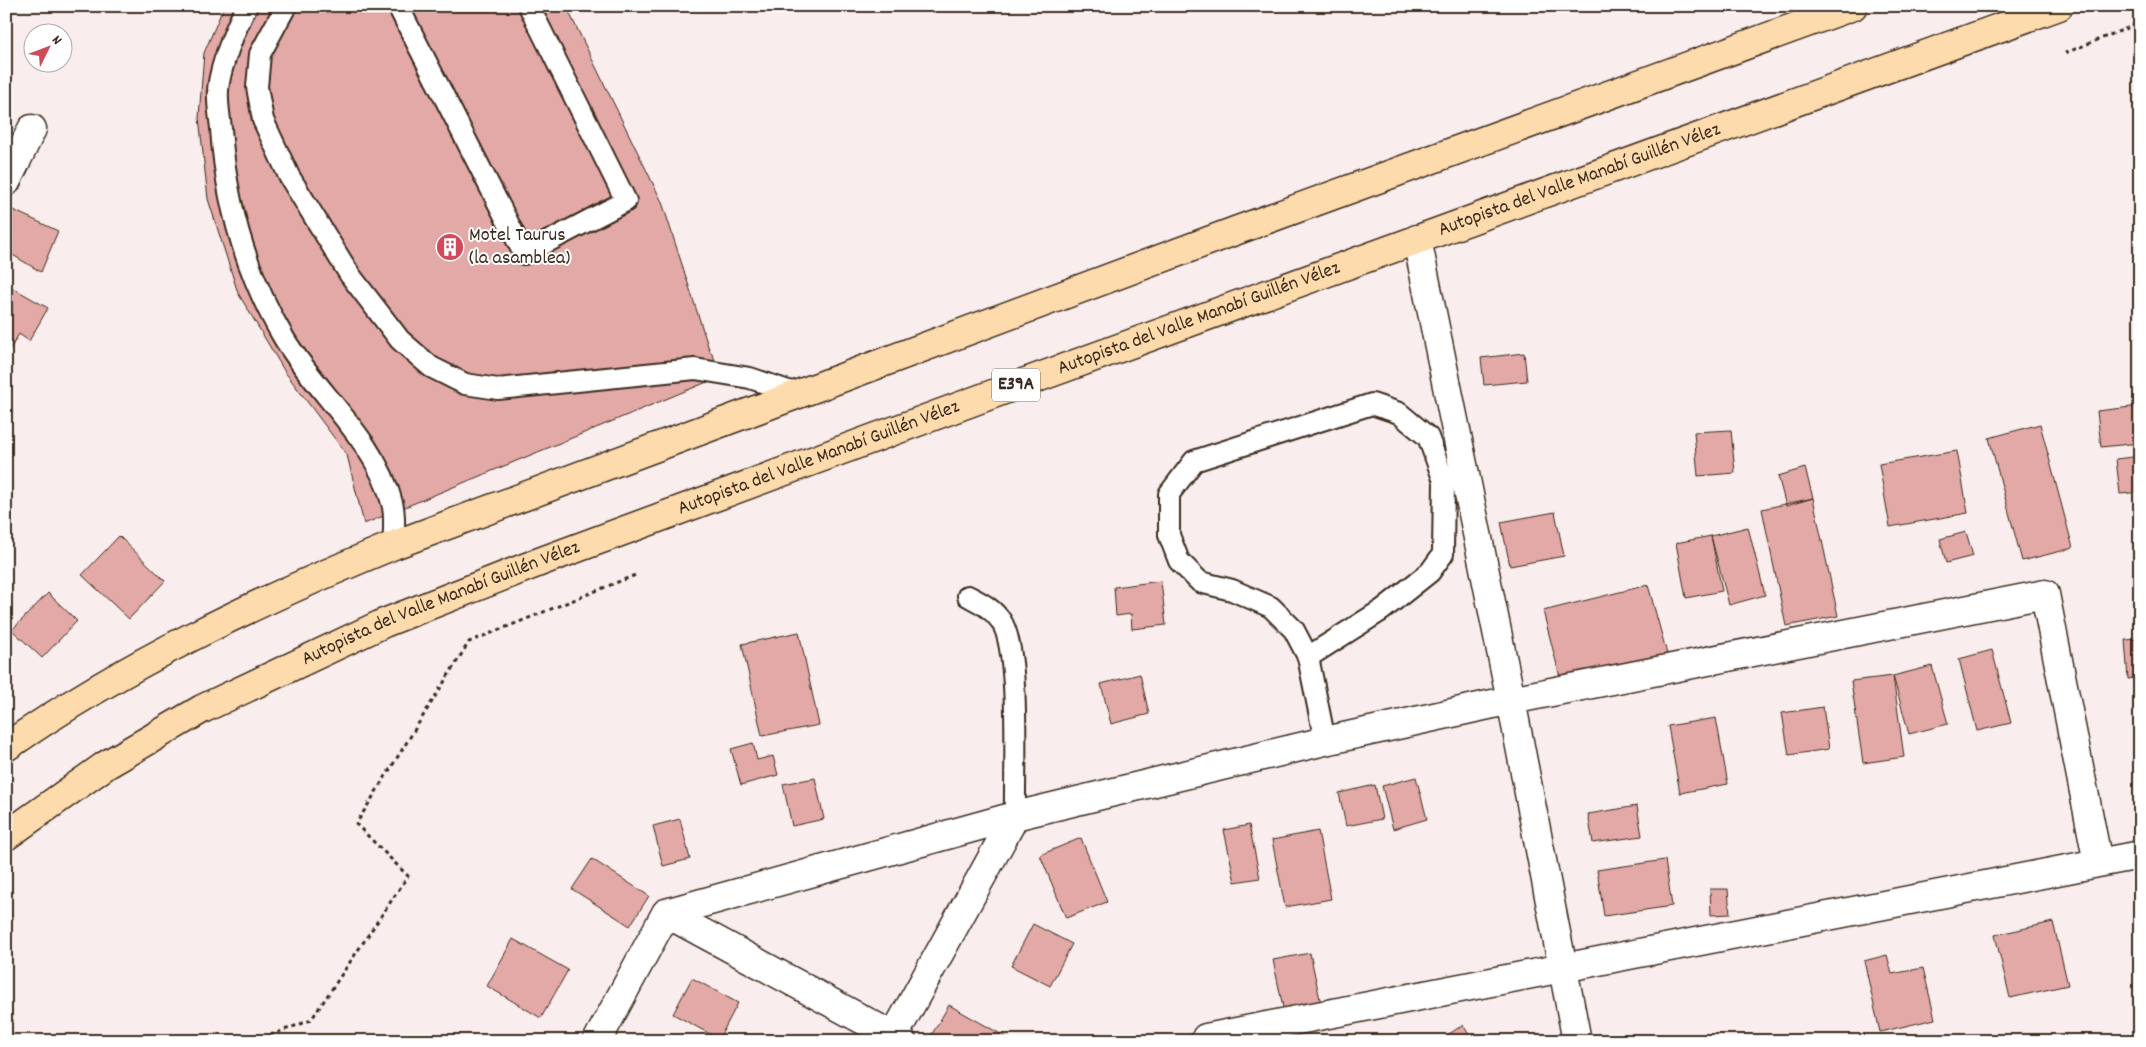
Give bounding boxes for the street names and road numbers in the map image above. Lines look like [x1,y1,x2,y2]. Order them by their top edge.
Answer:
street label: Autopista del Valle Manabí Guillén Vélez [1435,116,1725,245]
street label: Autopista del Valle Manabí Guillén Vélez [1054,255,1344,383]
road number: E39A [992,368,1040,402]
street label: Autopista del Valle Manabí Guillén Vélez [674,393,964,523]
street label: Autopista del Valle Manabí Guillén Vélez [297,534,584,674]

